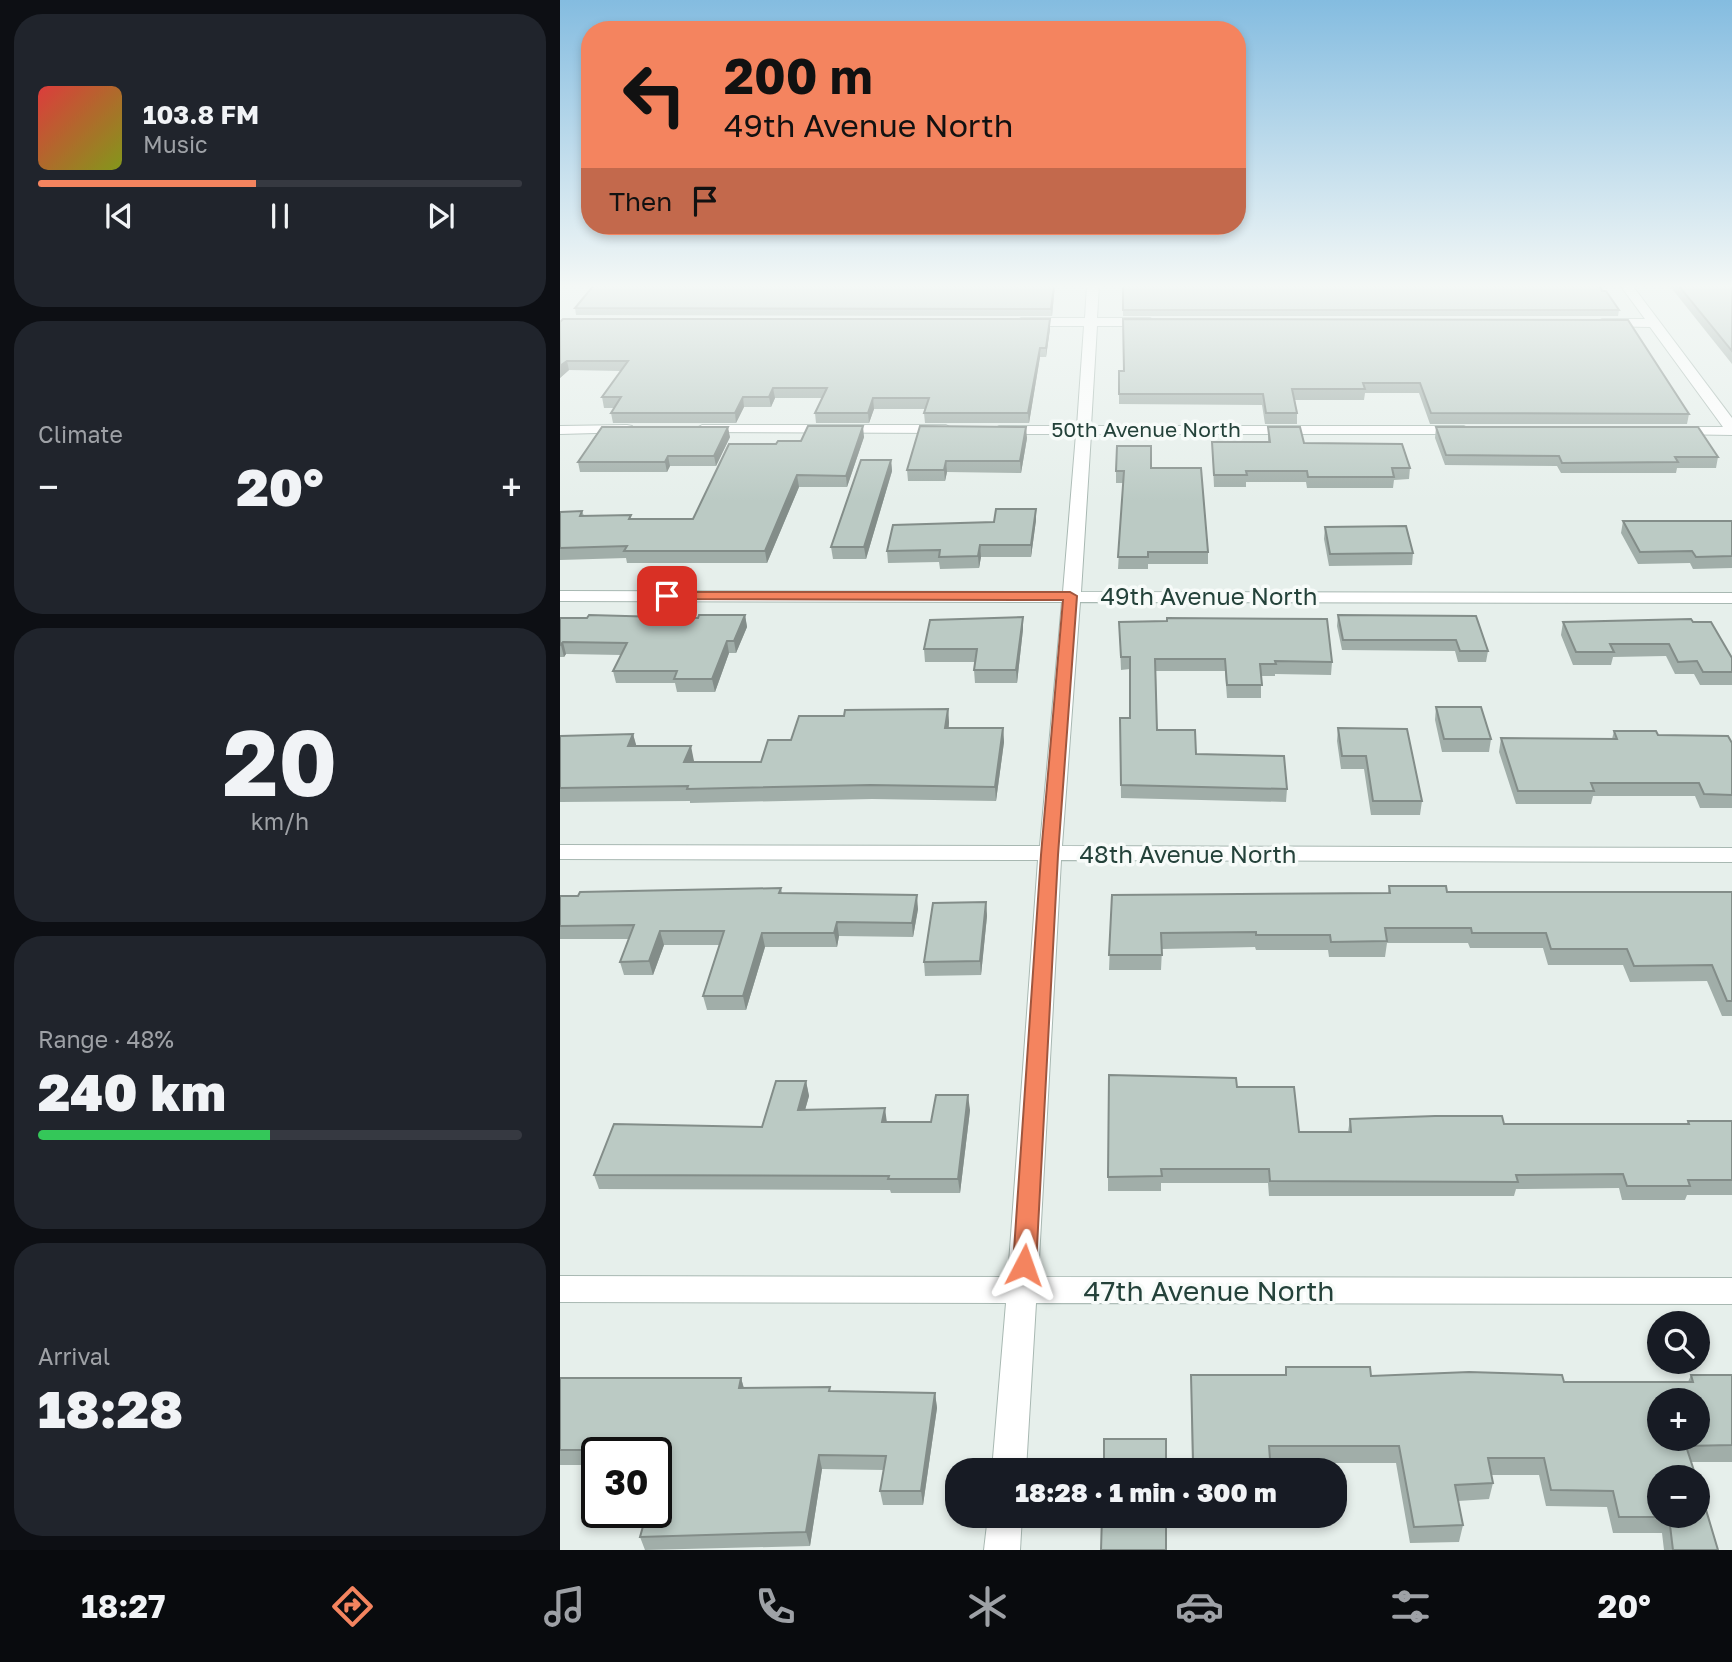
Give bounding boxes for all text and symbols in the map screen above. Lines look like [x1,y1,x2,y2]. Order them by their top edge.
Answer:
text: 200 m [724,46,873,105]
icon: left [609,49,700,140]
text: 103.8 FM [143,99,259,130]
text: 49th Avenue North [724,106,1013,144]
text: Music [143,130,208,158]
icon: arrive [686,182,724,220]
text: Then [609,186,672,217]
icon: previous [100,197,138,235]
icon: pause [261,197,299,235]
icon: next [422,197,460,235]
street label: 50th Avenue North [1051,416,1241,442]
text: Climate [38,420,123,448]
text: 20° [237,455,323,517]
text: − [38,464,59,509]
text: + [501,464,522,509]
pin [637,566,697,626]
icon: arrive [648,577,686,615]
street label: 49th Avenue North [1100,581,1318,610]
text: 20 [223,707,337,816]
text: km/h [251,807,309,835]
street label: 48th Avenue North [1079,839,1297,868]
text: Range · 48% [38,1025,174,1053]
text: 240 km [38,1060,226,1122]
position arrow [987,1228,1061,1302]
street label: 47th Avenue North [1083,1274,1335,1307]
map controls [1647,1311,1710,1528]
button: search [1647,1311,1710,1374]
text: Arrival [38,1342,110,1370]
text: 18:28 [38,1377,183,1439]
button: + [1647,1388,1710,1451]
speed limit sign: 30 [581,1437,672,1528]
button: − [1647,1465,1710,1528]
text: 18:28 · 1 min · 300 m [1015,1477,1277,1508]
icon: directions [328,1582,377,1631]
icon: music [540,1582,589,1631]
icon: phone [751,1582,800,1631]
icon: climate [963,1582,1012,1631]
icon: car [1175,1582,1224,1631]
icon: filters [1386,1582,1435,1631]
text: 18:27 [81,1587,165,1625]
text: 20° [1598,1587,1651,1625]

